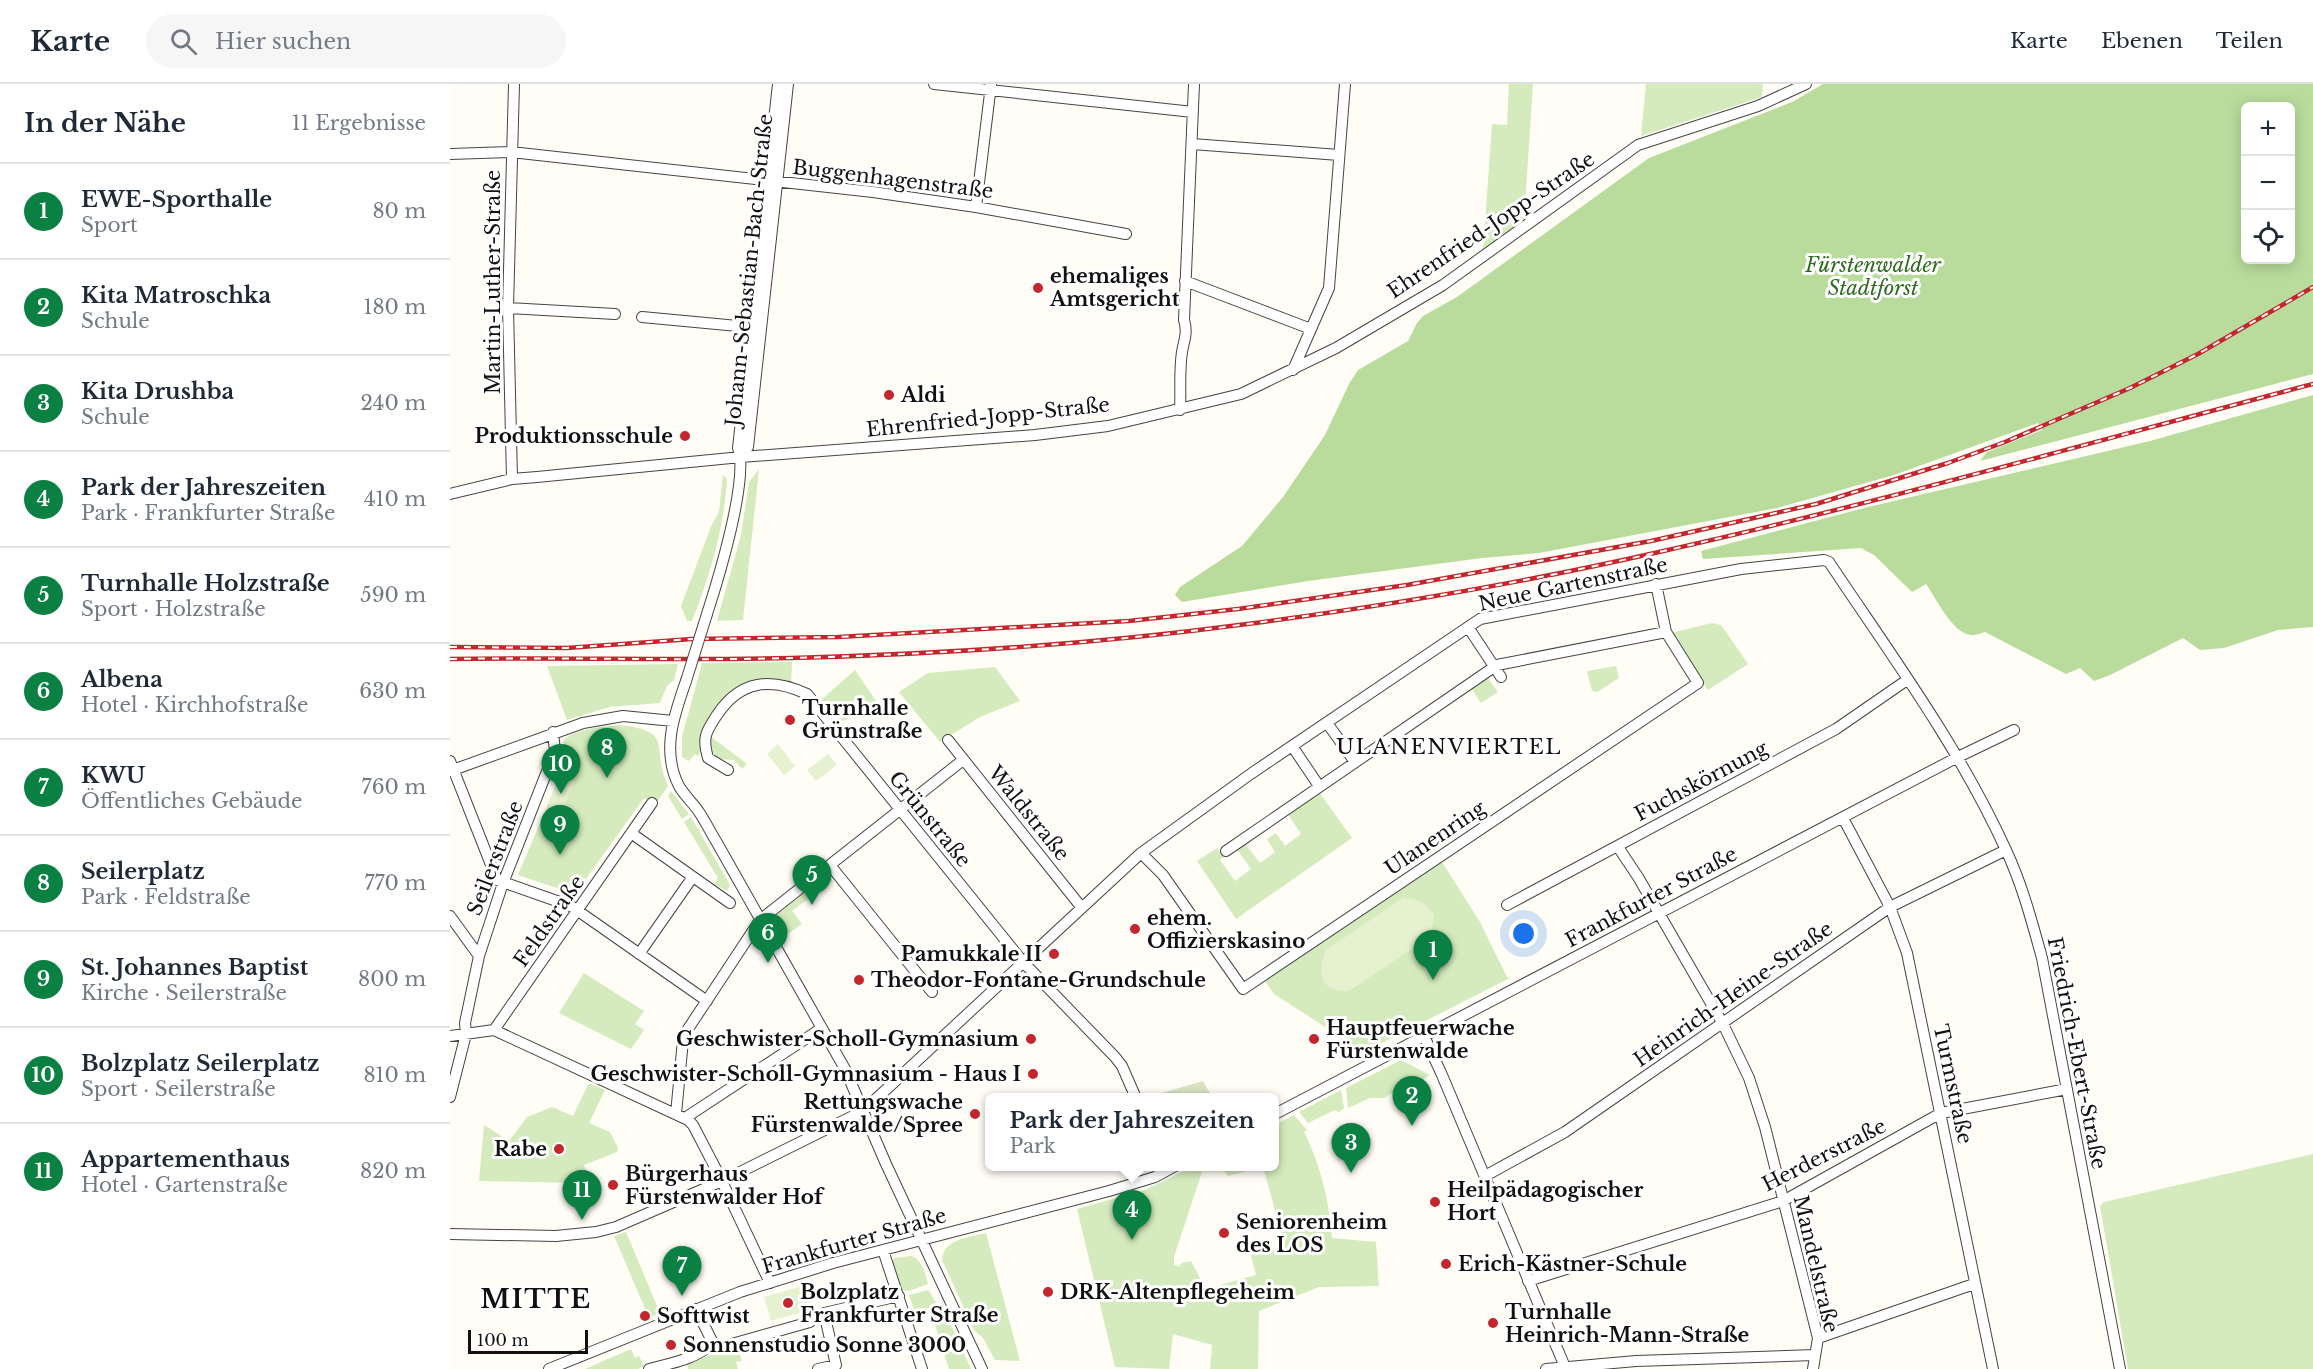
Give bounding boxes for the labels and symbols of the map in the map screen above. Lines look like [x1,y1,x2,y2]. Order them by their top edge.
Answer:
street label: Johann-Sebastian-Bach-Straße [720,112,777,430]
street label: Ehrenfried-Jopp-Straße [1383,147,1599,303]
street label: Buggenhagenstraße [791,155,995,203]
street label: Martin-Luther-Straße [481,170,505,394]
park label: Fürstenwalder Stadtforst [1804,253,1942,300]
place label: ehemaliges Amtsgericht [1049,264,1180,311]
marker: ehemaliges Amtsgericht [1031,281,1045,295]
place label: Aldi [900,383,945,407]
marker: Aldi [882,388,896,402]
street label: Ehrenfried-Jopp-Straße [865,392,1111,442]
place label: Produktionsschule [474,424,673,448]
marker: Produktionsschule [678,429,692,443]
street label: Neue Gartenstraße [1476,552,1670,616]
place label: Turnhalle Grünstraße [802,696,923,743]
marker: Turnhalle Grünstraße [783,713,797,727]
pin: 8 [588,728,626,778]
district label: ULANENVIERTEL [1336,734,1562,760]
street label: Fuchskörnung [1630,735,1773,826]
pin: 10 [542,744,580,794]
street label: Waldstraße [983,760,1075,865]
street label: Grünstraße [884,766,976,872]
street label: Ulanenring [1380,795,1491,880]
street label: Seilerstraße [462,797,528,919]
pin: 9 [540,806,580,855]
street label: Frankfurter Straße [1561,842,1741,952]
pin: 5 [792,856,832,905]
street label: Feldstraße [509,871,589,971]
place label: ehem. Offizierskasino [1147,906,1305,953]
pin: 6 [748,914,788,963]
street label: Heinrich-Heine-Straße [1629,916,1837,1072]
your location [1509,919,1538,948]
marker: ehem. Offizierskasino [1128,922,1142,936]
pin: 1 [1414,930,1452,980]
street label: Friedrich-Ebert-Straße [2043,935,2111,1171]
place label: Pamukkale II [901,942,1042,966]
marker: Pamukkale II [1047,947,1061,961]
place label: Theodor-Fontane-Grundschule [871,968,1206,992]
marker: Theodor-Fontane-Grundschule [852,973,866,987]
place label: Hauptfeuerwache Fürstenwalde [1326,1016,1515,1063]
street label: Turmstraße [1929,1022,1977,1146]
place label: Geschwister-Scholl-Gymnasium [676,1027,1019,1051]
marker: Geschwister-Scholl-Gymnasium [1024,1032,1038,1046]
marker: Hauptfeuerwache Fürstenwalde [1307,1032,1321,1046]
place label: Geschwister-Scholl-Gymnasium - Haus I [590,1062,1021,1086]
marker: Geschwister-Scholl-Gymnasium - Haus I [1026,1067,1040,1081]
pin: 2 [1392,1076,1432,1126]
place label: Rettungswache Fürstenwalde/Spree [751,1090,963,1137]
marker: Rettungswache Fürstenwalde/Spree [968,1107,982,1121]
street label: Herderstraße [1758,1114,1890,1196]
pin: 3 [1332,1124,1370,1173]
place label: Rabe [494,1137,547,1161]
marker: Rabe [552,1142,566,1156]
place label: Bürgerhaus Fürstenwalder Hof [625,1162,825,1209]
pin: 11 [562,1170,602,1220]
marker: Bürgerhaus Fürstenwalder Hof [606,1178,620,1192]
place label: Heilpädagogischer Hort [1447,1178,1644,1225]
pin: 4 [1112,1190,1152,1240]
street label: Mandelstraße [1789,1193,1843,1335]
marker: Heilpädagogischer Hort [1428,1195,1442,1209]
street label: Frankfurter Straße [759,1203,949,1279]
place label: Seniorenheim des LOS [1236,1210,1387,1257]
marker: Seniorenheim des LOS [1217,1226,1231,1240]
pin: 7 [662,1246,702,1296]
place label: Erich-Kästner-Schule [1458,1252,1687,1276]
marker: Erich-Kästner-Schule [1439,1257,1453,1271]
place label: Bolzplatz Frankfurter Straße [800,1280,998,1327]
place label: DRK-Altenpflegeheim [1060,1280,1295,1304]
district label: MITTE [480,1283,592,1315]
marker: DRK-Altenpflegeheim [1041,1285,1055,1299]
marker: Bolzplatz Frankfurter Straße [781,1296,795,1310]
place label: Turnhalle Heinrich-Mann-Straße [1505,1300,1749,1347]
place label: Softtwist [657,1304,750,1328]
marker: Softtwist [638,1309,652,1323]
marker: Turnhalle Heinrich-Mann-Straße [1486,1316,1500,1330]
scale bar [468,1327,588,1354]
place label: Sonnenstudio Sonne 3000 [683,1333,966,1357]
marker: Sonnenstudio Sonne 3000 [664,1338,678,1352]

